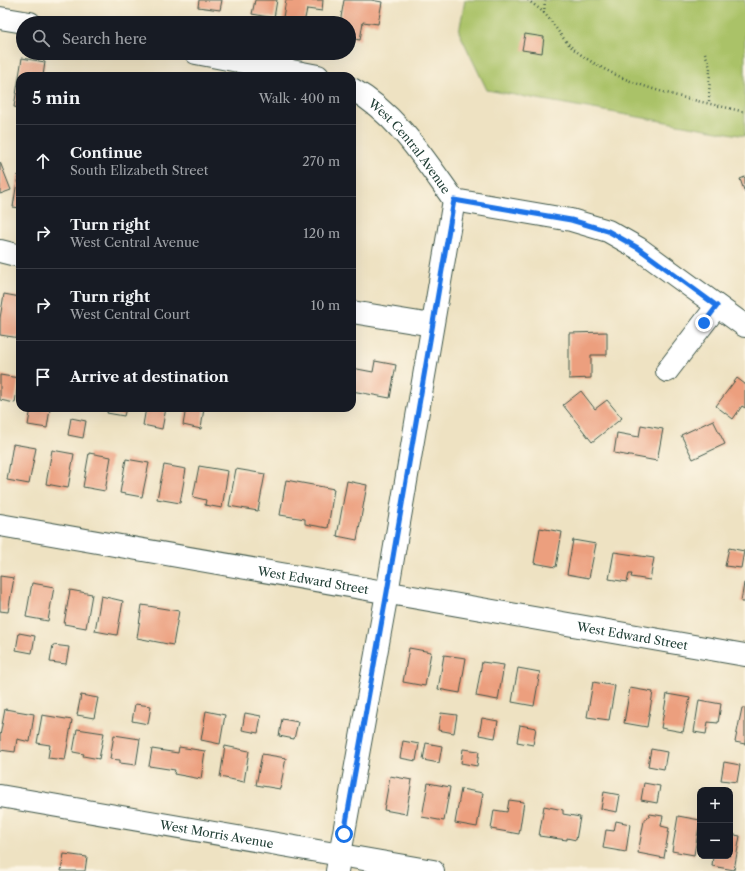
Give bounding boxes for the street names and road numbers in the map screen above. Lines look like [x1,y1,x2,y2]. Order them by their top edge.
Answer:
street label: West Central Avenue [365,95,454,196]
street label: West Edward Street [256,562,371,597]
street label: West Edward Street [575,618,690,653]
street label: West Morris Avenue [158,816,275,851]

